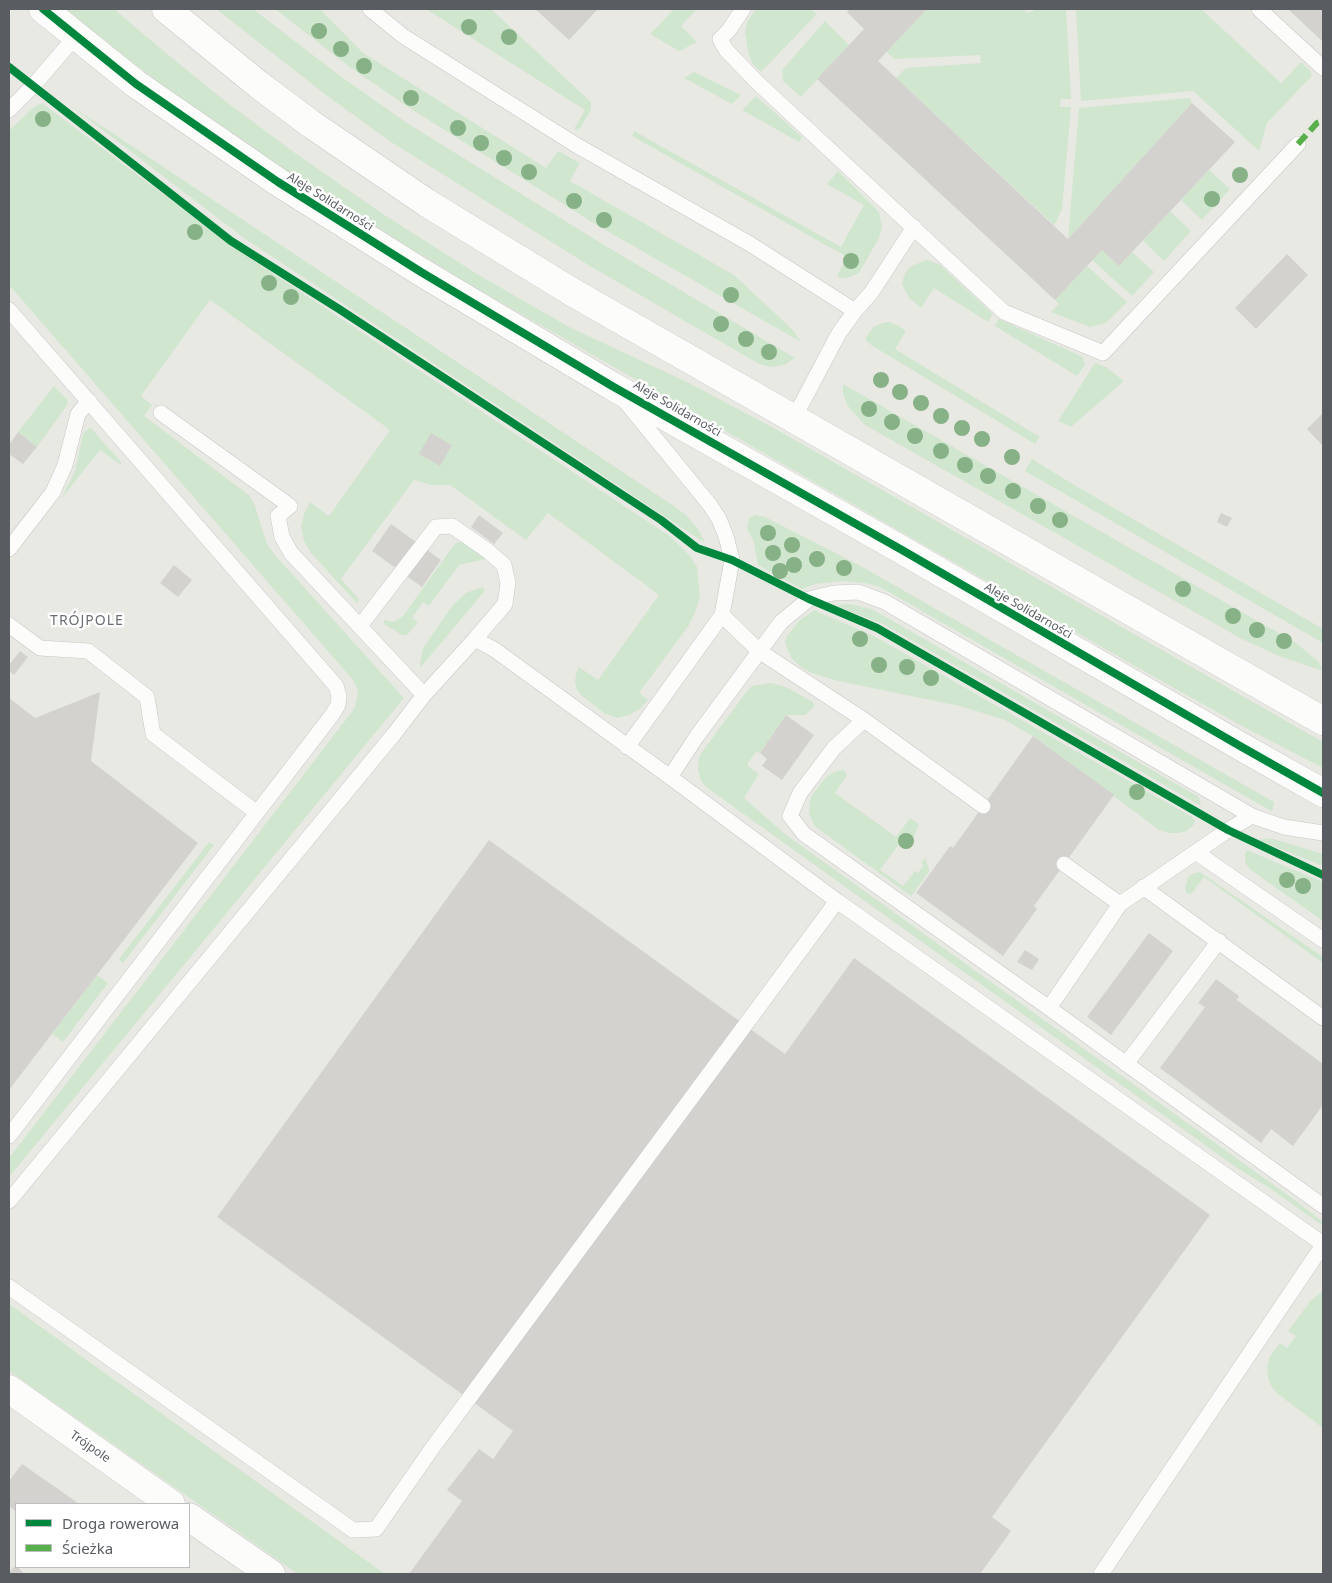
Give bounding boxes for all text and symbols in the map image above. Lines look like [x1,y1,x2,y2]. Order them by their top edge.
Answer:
street label: Aleje Solidarności [284,170,376,234]
street label: Aleje Solidarności [631,378,723,440]
street label: Aleje Solidarności [982,580,1074,642]
district label: TRÓJPOLE [49,613,125,629]
street label: Trójpole [67,1428,113,1466]
legend [15,1503,190,1568]
text: Droga rowerowa [62,1513,179,1533]
text: Ścieżka [62,1538,113,1558]

